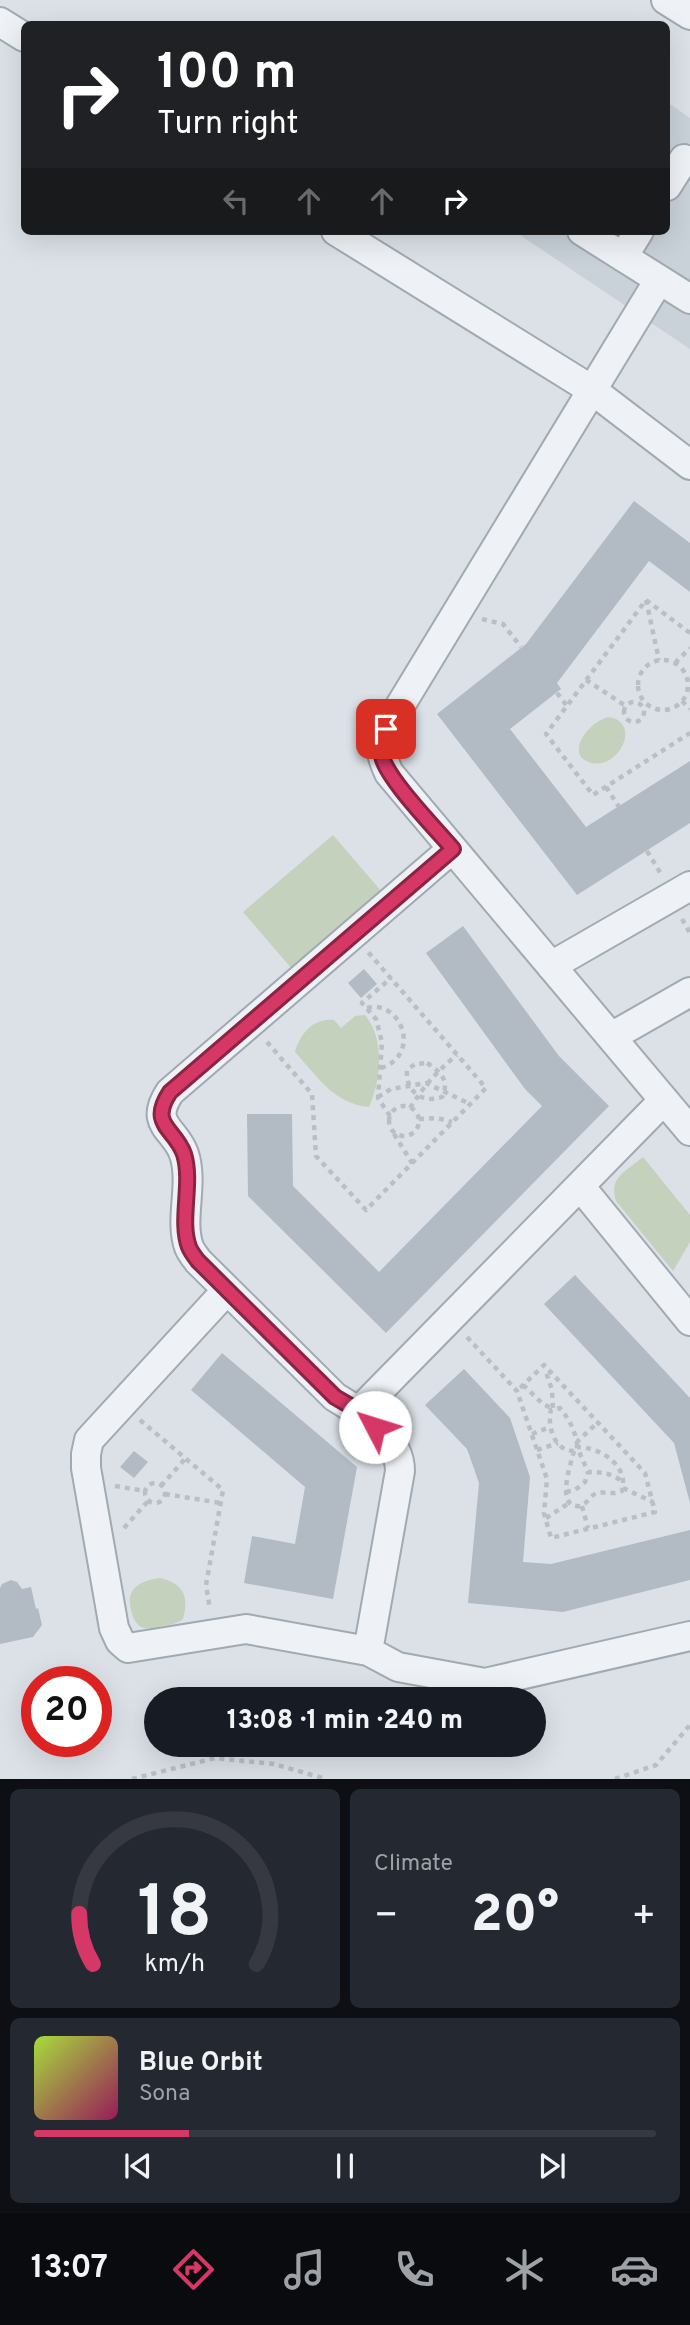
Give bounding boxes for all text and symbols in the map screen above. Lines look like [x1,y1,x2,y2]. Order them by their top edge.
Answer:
text: 100 m [157,44,296,106]
icon: right [42,49,133,140]
text: Turn right [157,105,299,145]
icon: left [217,182,255,220]
icon: ahead [290,182,328,220]
icon: ahead [363,182,401,220]
icon: right [436,182,474,220]
pin [356,699,416,759]
icon: arrive [367,710,405,748]
position arrow [338,1390,412,1464]
speed limit sign: 20 [21,1666,112,1757]
text: 13:08 · 1 min · 240 m [227,1705,463,1738]
text: Climate [374,1850,453,1879]
text: 18 [138,1871,212,1963]
text: 20° [471,1884,559,1950]
text: − [374,1893,399,1942]
text: + [631,1893,656,1942]
text: km/h [145,1949,205,1981]
text: Blue Orbit [139,2047,263,2080]
text: Sona [139,2080,190,2109]
icon: previous [119,2147,157,2185]
icon: pause [326,2147,364,2185]
icon: next [533,2147,571,2185]
icon: directions [169,2245,218,2294]
icon: music [280,2245,329,2294]
icon: phone [390,2245,439,2294]
icon: climate [500,2245,549,2294]
icon: car [610,2245,659,2294]
text: 13:07 [31,2249,108,2289]

